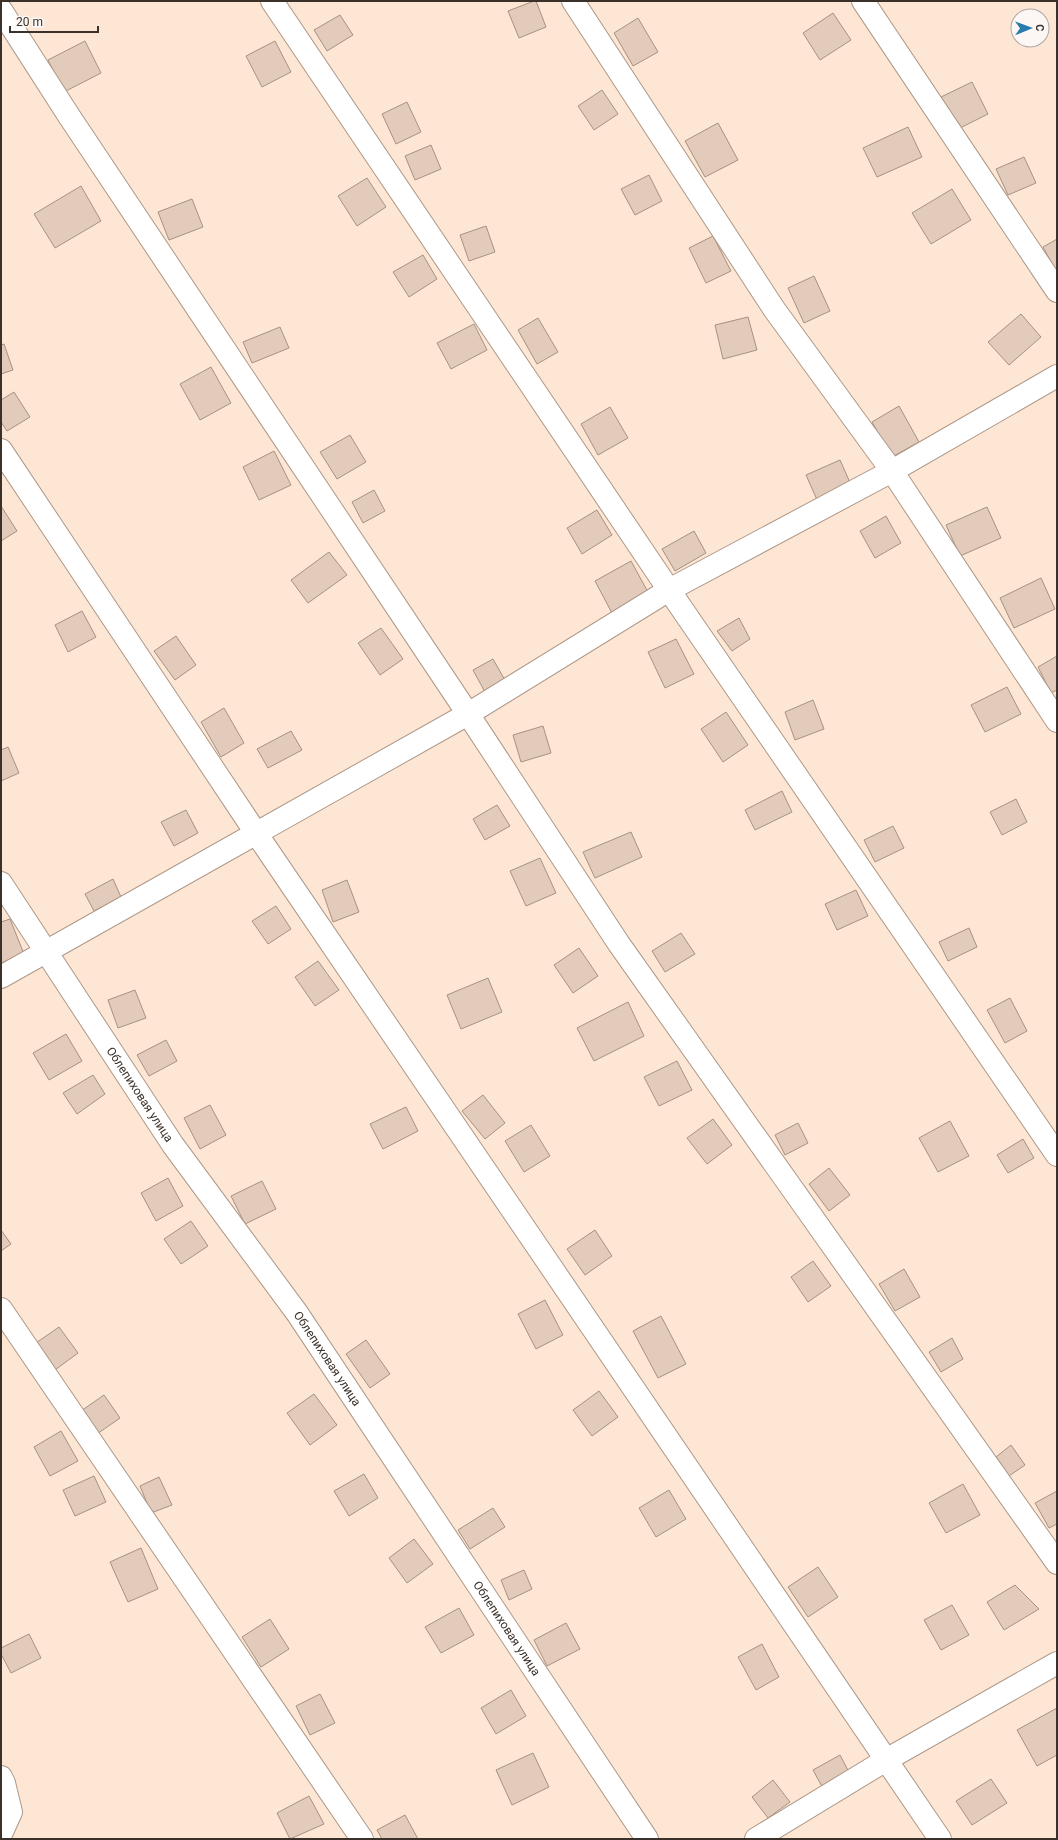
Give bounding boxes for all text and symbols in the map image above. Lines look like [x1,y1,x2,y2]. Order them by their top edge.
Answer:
scale bar [10,8,98,34]
north arrow [1010,8,1050,48]
text: 20 m [16,15,43,29]
text: С [1033,24,1046,32]
street label: Облепиховая улица [104,1044,176,1145]
street label: Облепиховая улица [291,1309,364,1409]
street label: Облепиховая улица [470,1578,543,1678]

